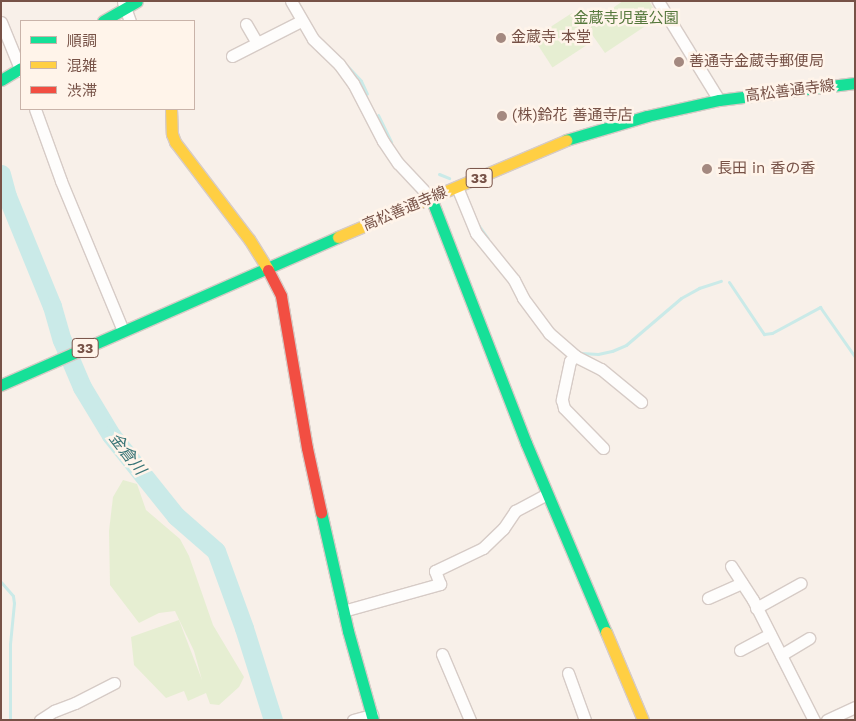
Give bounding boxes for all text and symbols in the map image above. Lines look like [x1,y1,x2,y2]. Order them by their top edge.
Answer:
park label: 金蔵寺児童公園 [574,10,678,28]
legend [20,20,195,110]
place label: 金蔵寺 本堂 [511,29,591,47]
text: 順調 [67,32,97,50]
marker: 金蔵寺 本堂 [495,32,507,44]
place label: 善通寺金蔵寺郵便局 [689,53,824,71]
marker: 善通寺金蔵寺郵便局 [673,56,685,68]
text: 混雑 [67,57,97,75]
street label: 高松善通寺線 [744,77,836,105]
text: 渋滞 [67,82,97,100]
place label: (株)鈴花 善通寺店 [512,107,633,125]
marker: (株)鈴花 善通寺店 [496,110,508,122]
place label: 長田 in 香の香 [717,160,816,178]
marker: 長田 in 香の香 [701,163,713,175]
road number: 33 [465,167,493,190]
street label: 高松善通寺線 [360,183,450,235]
road number: 33 [71,336,99,359]
water label: 金倉川 [105,429,149,479]

